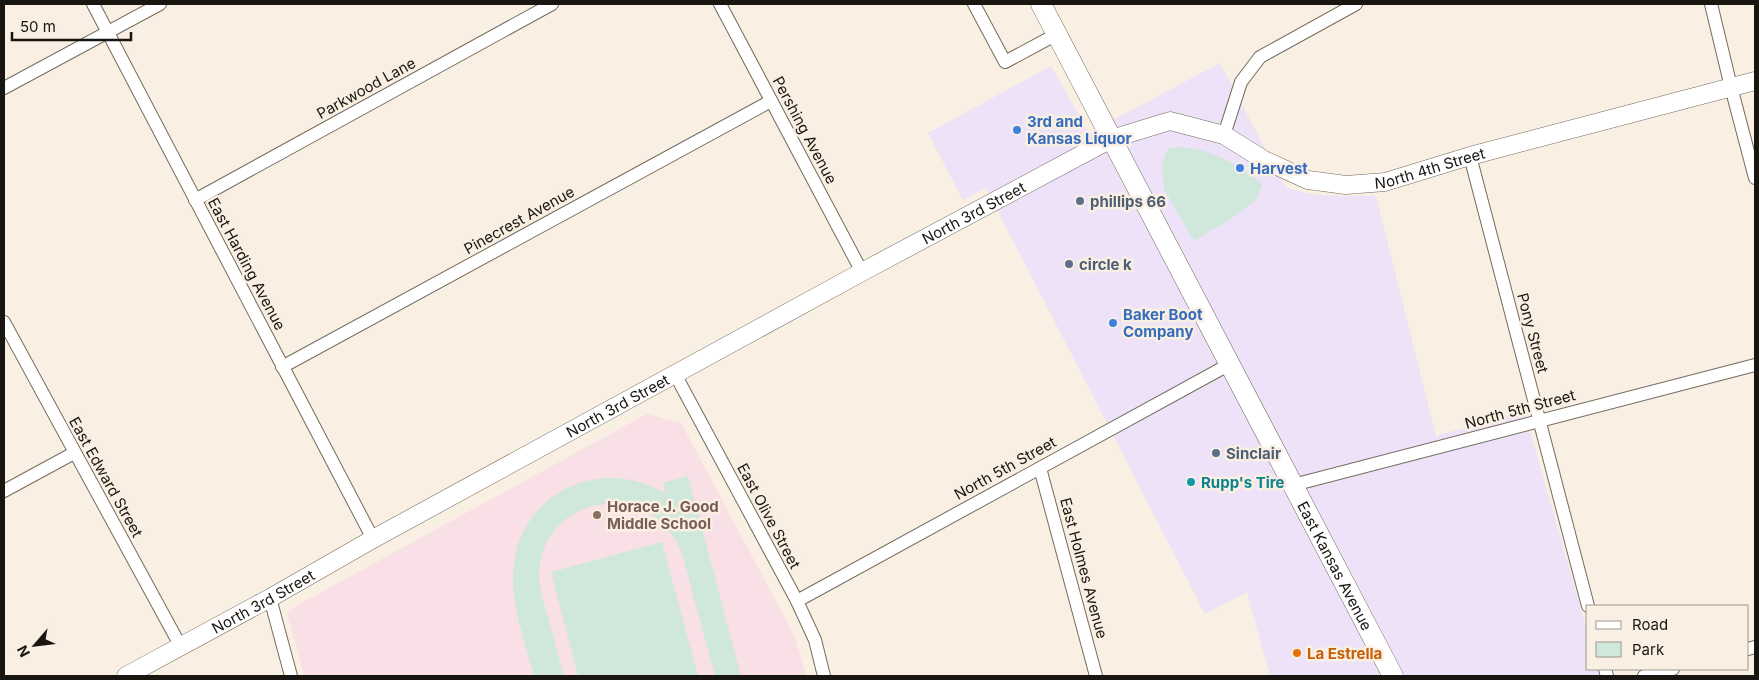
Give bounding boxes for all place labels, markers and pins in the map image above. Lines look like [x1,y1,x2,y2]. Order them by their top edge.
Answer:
place label: 3rd and Kansas Liquor [1027,112,1132,148]
marker: 3rd and Kansas Liquor [1011,124,1023,136]
place label: Harvest [1250,159,1308,178]
marker: Harvest [1234,162,1246,174]
place label: phillips 66 [1090,192,1166,211]
marker: phillips 66 [1074,195,1086,207]
place label: circle k [1079,255,1132,274]
marker: circle k [1063,258,1075,270]
place label: Baker Boot Company [1123,305,1203,341]
marker: Baker Boot Company [1107,317,1119,329]
place label: Sinclair [1226,444,1281,463]
marker: Sinclair [1210,447,1222,459]
place label: Rupp's Tire [1201,473,1285,492]
marker: Rupp's Tire [1185,476,1197,488]
place label: Horace J. Good Middle School [607,497,719,533]
marker: Horace J. Good Middle School [591,509,603,521]
place label: La Estrella [1307,644,1382,663]
marker: La Estrella [1291,647,1303,659]

